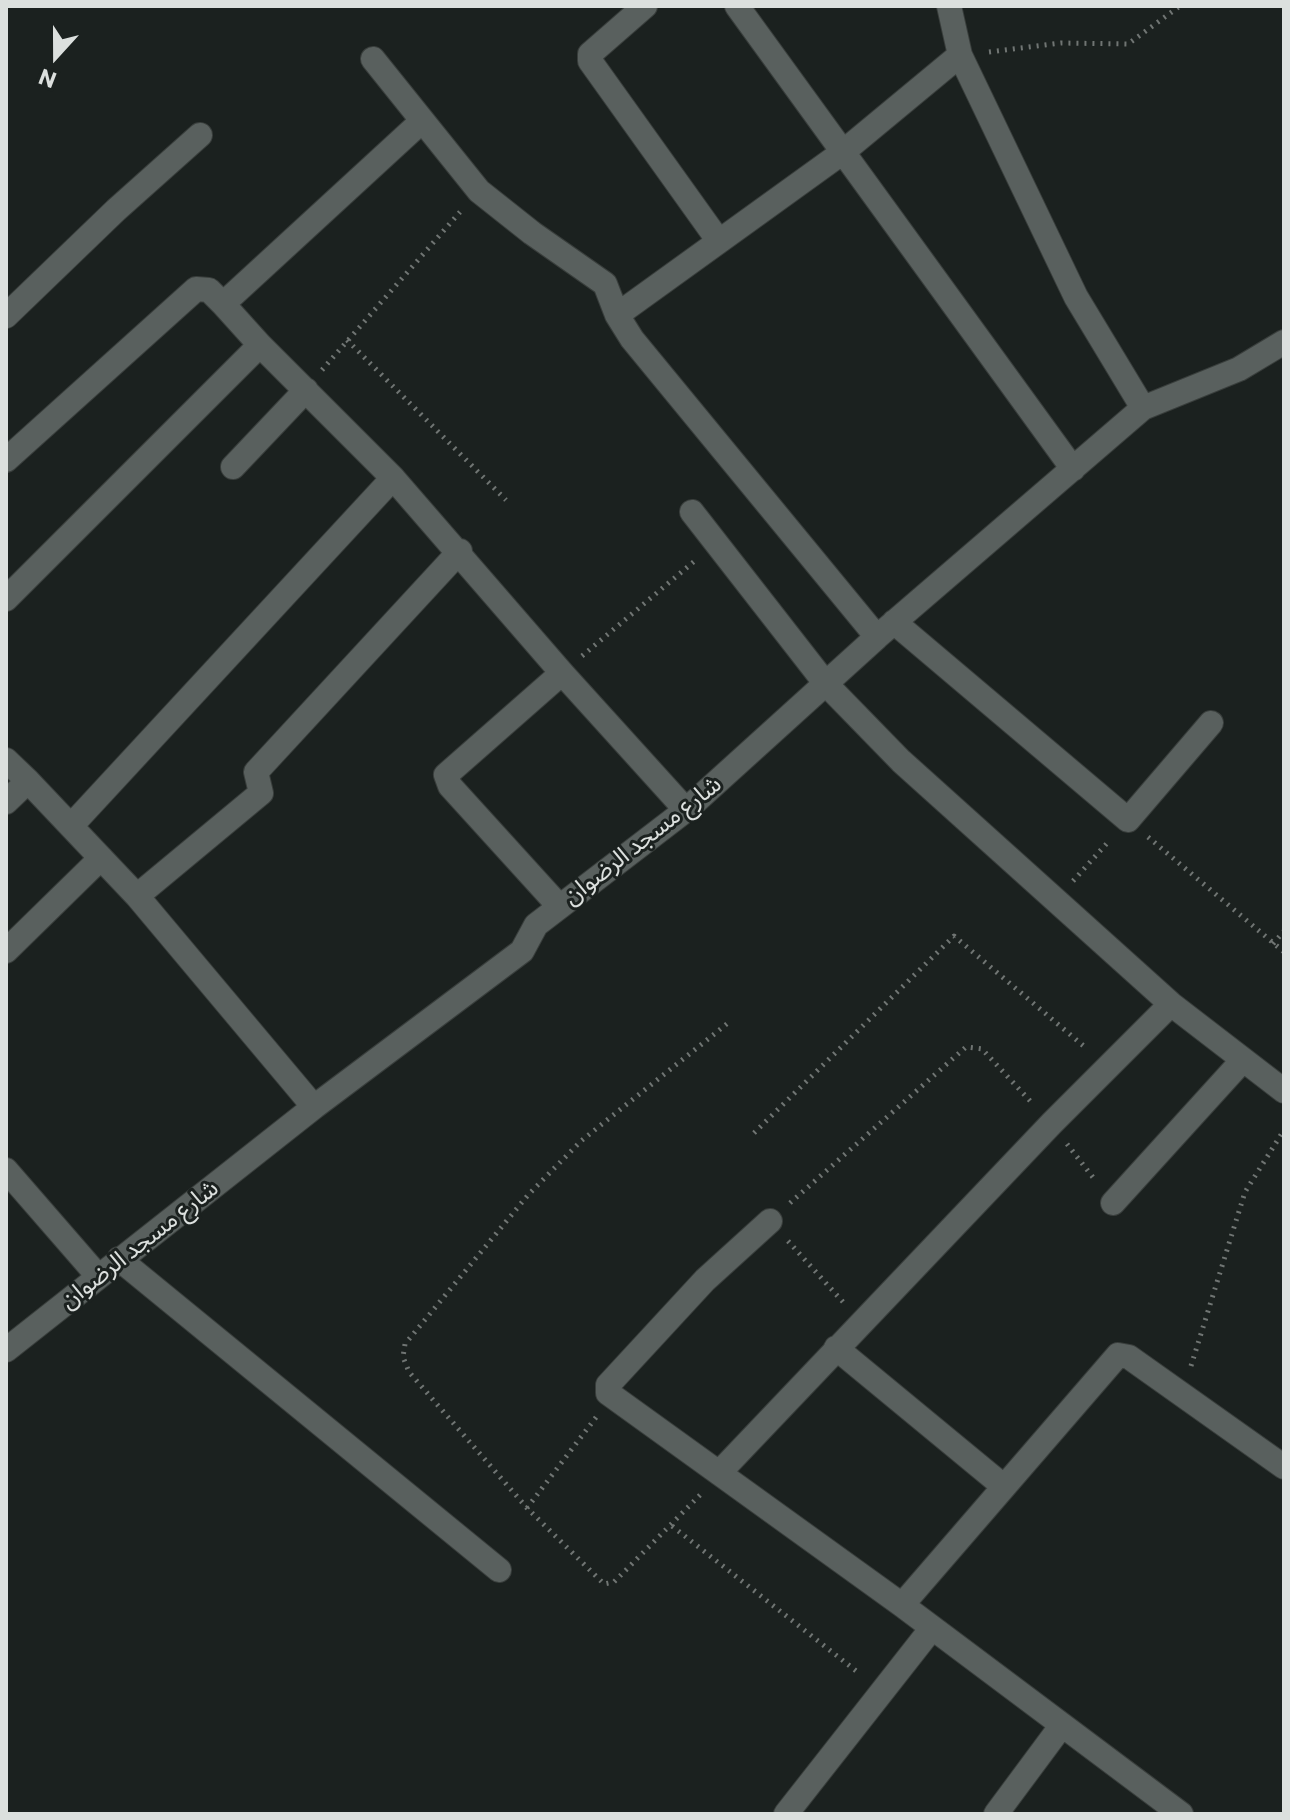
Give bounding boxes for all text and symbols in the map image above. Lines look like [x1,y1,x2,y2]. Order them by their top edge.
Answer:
north arrow [16,16,96,96]
text: N [35,63,60,94]
street label: شارع مسجد الرضوان [557,769,727,911]
street label: شارع مسجد الرضوان [54,1173,224,1315]

